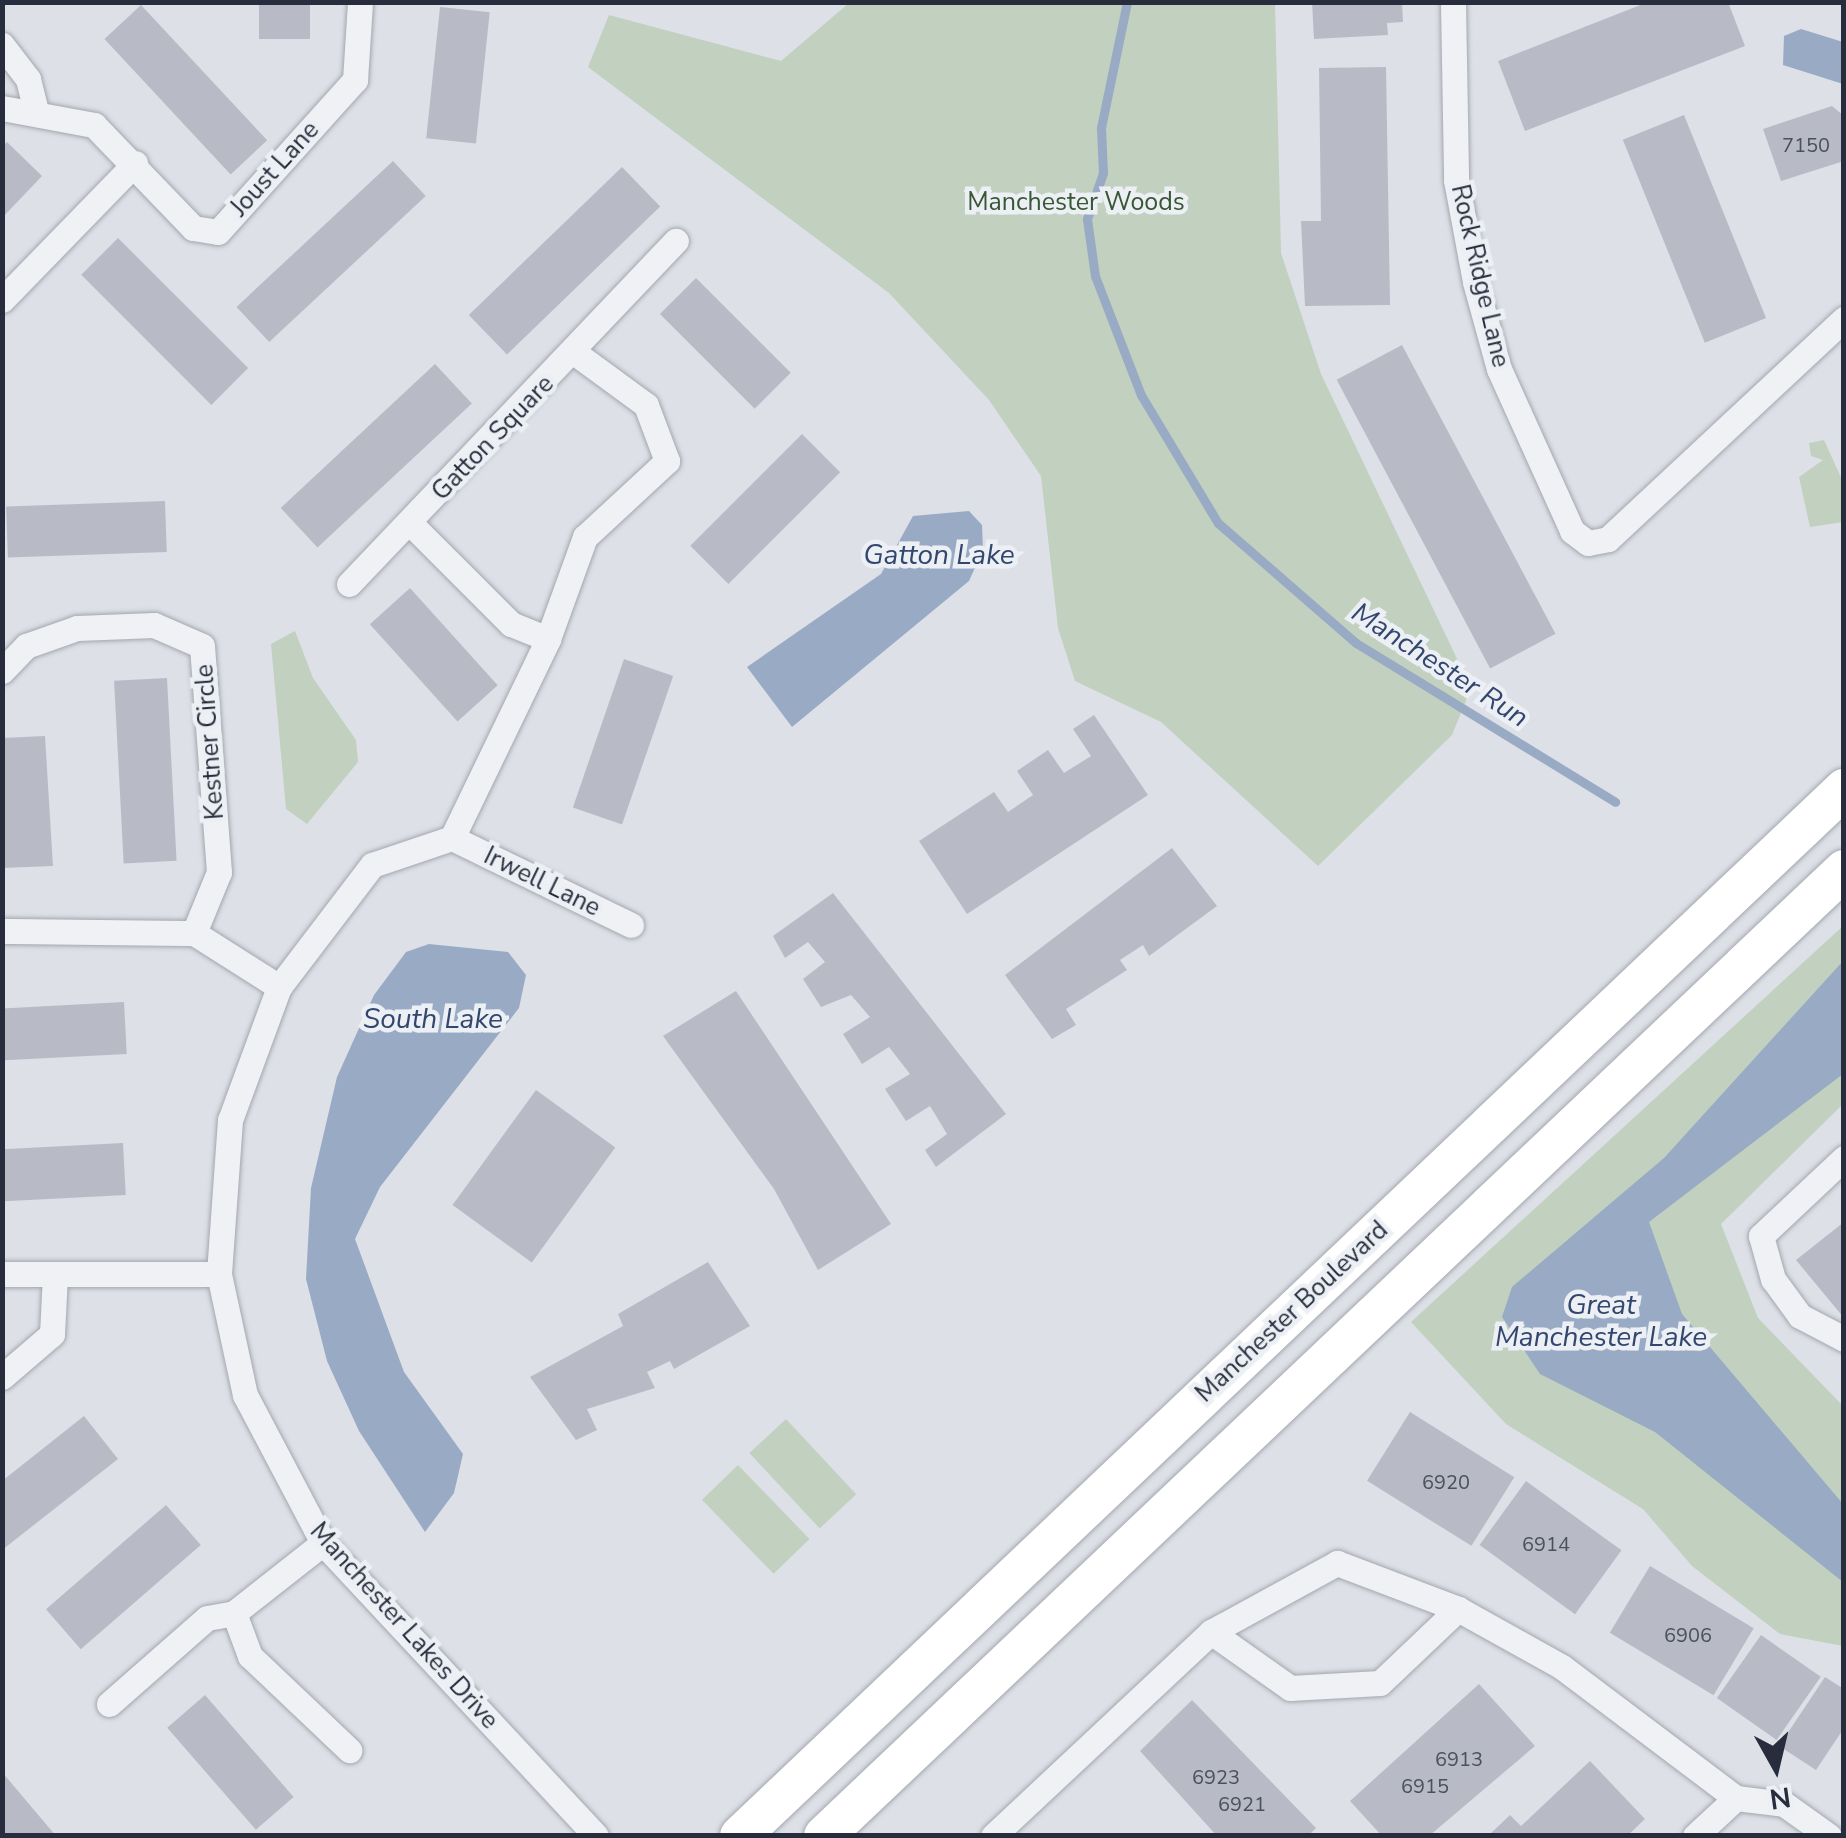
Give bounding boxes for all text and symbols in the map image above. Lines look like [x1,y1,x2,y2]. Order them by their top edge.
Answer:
street label: Joust Lane [225,115,325,223]
house number: 7150 [1782,133,1830,157]
street label: Rock Ridge Lane [1444,182,1516,370]
park label: Manchester Woods [967,187,1185,217]
street label: Gatton Square [426,369,560,507]
water label: Gatton Lake [863,538,1015,572]
water label: Manchester Run [1345,595,1535,735]
street label: Kestner Circle [190,663,230,821]
street label: Irwell Lane [479,841,605,923]
water label: South Lake [363,1002,503,1036]
street label: Manchester Boulevard [1190,1215,1394,1409]
water label: Great Manchester Lake [1495,1288,1707,1354]
house number: 6920 [1422,1470,1470,1494]
street label: Manchester Lakes Drive [303,1517,505,1735]
house number: 6914 [1522,1532,1570,1556]
house number: 6906 [1664,1623,1712,1647]
north arrow [1726,1718,1826,1818]
house number: 6913 [1435,1747,1483,1771]
house number: 6923 [1192,1765,1240,1789]
house number: 6915 [1401,1774,1449,1798]
text: N [1767,1777,1793,1818]
house number: 6921 [1218,1792,1266,1816]

